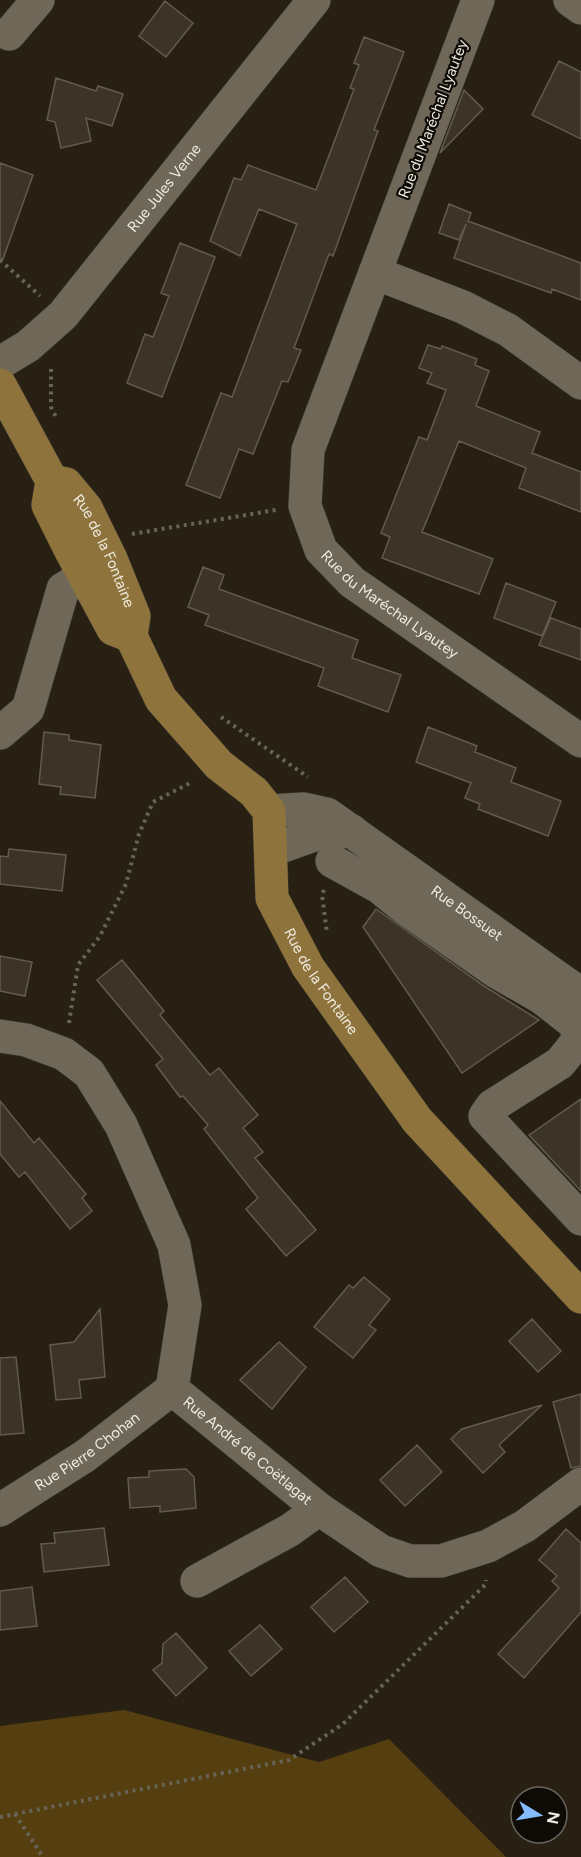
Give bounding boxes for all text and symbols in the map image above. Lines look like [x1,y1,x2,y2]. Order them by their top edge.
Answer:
street label: Rue du Maréchal Lyautey [394,37,472,201]
street label: Rue Jules Verne [124,140,205,236]
street label: Rue de la Fontaine [69,490,139,610]
street label: Rue du Maréchal Lyautey [317,546,462,662]
street label: Rue Bossuet [427,882,507,945]
street label: Rue de la Fontaine [280,925,362,1038]
street label: Rue André de Coëtlagat [179,1393,316,1509]
street label: Rue Pierre Chohan [31,1408,143,1495]
north arrow [509,1785,569,1845]
text: N [543,1810,564,1826]

